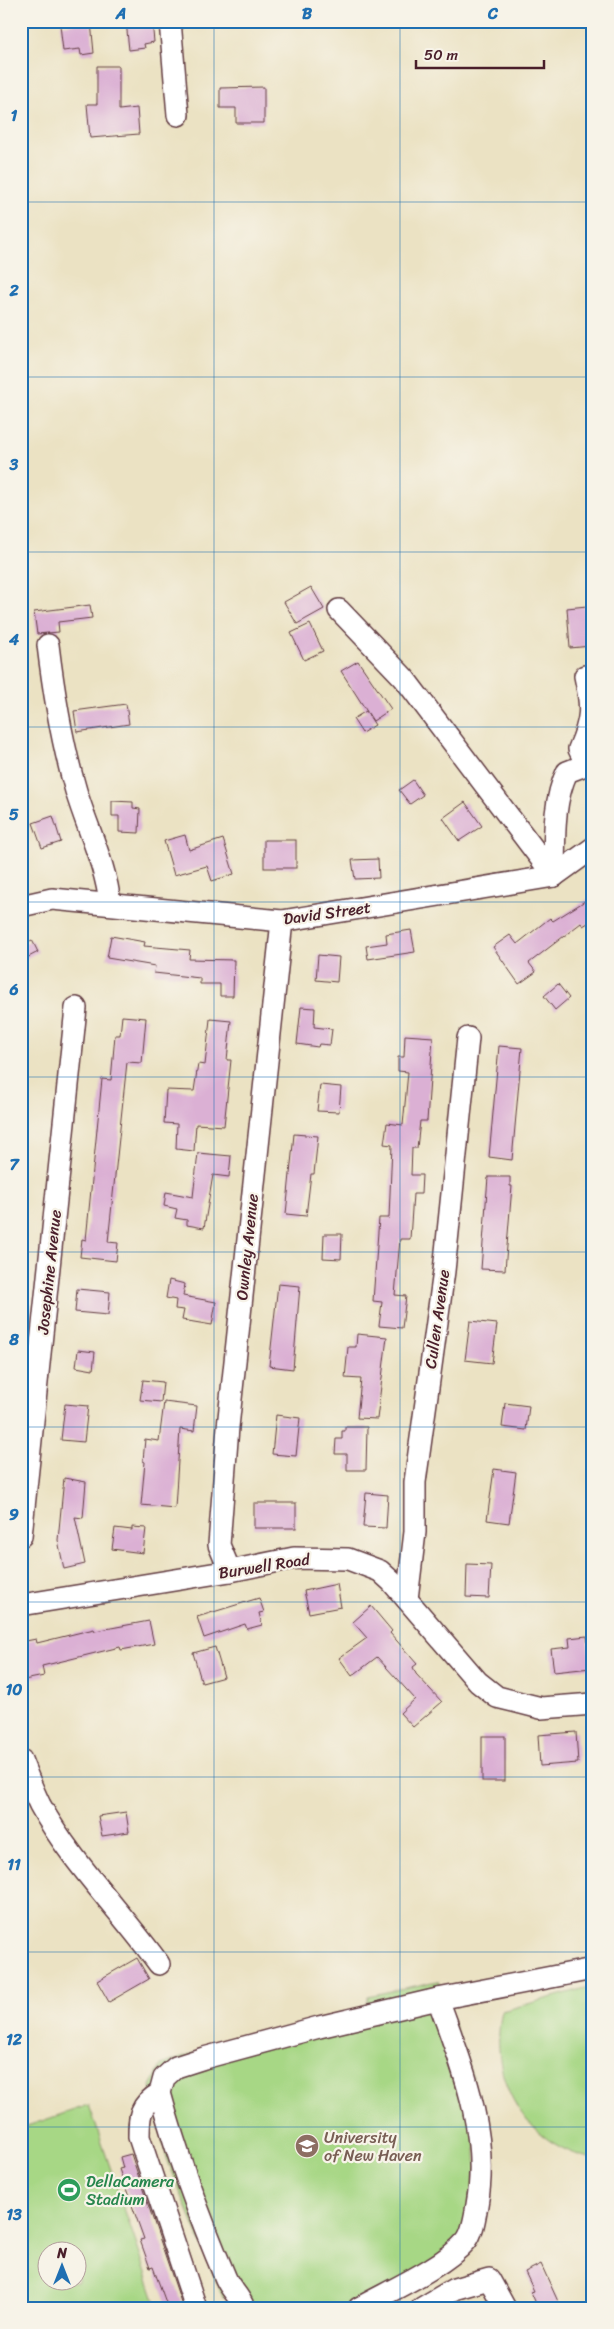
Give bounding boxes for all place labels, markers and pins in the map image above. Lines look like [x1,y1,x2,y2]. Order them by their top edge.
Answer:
place label: University of New Haven [324,2123,422,2170]
school or university icon: University of New Haven [294,2133,320,2159]
place label: DellaCamera Stadium [86,2167,175,2214]
sports icon: DellaCamera Stadium [56,2177,82,2203]

